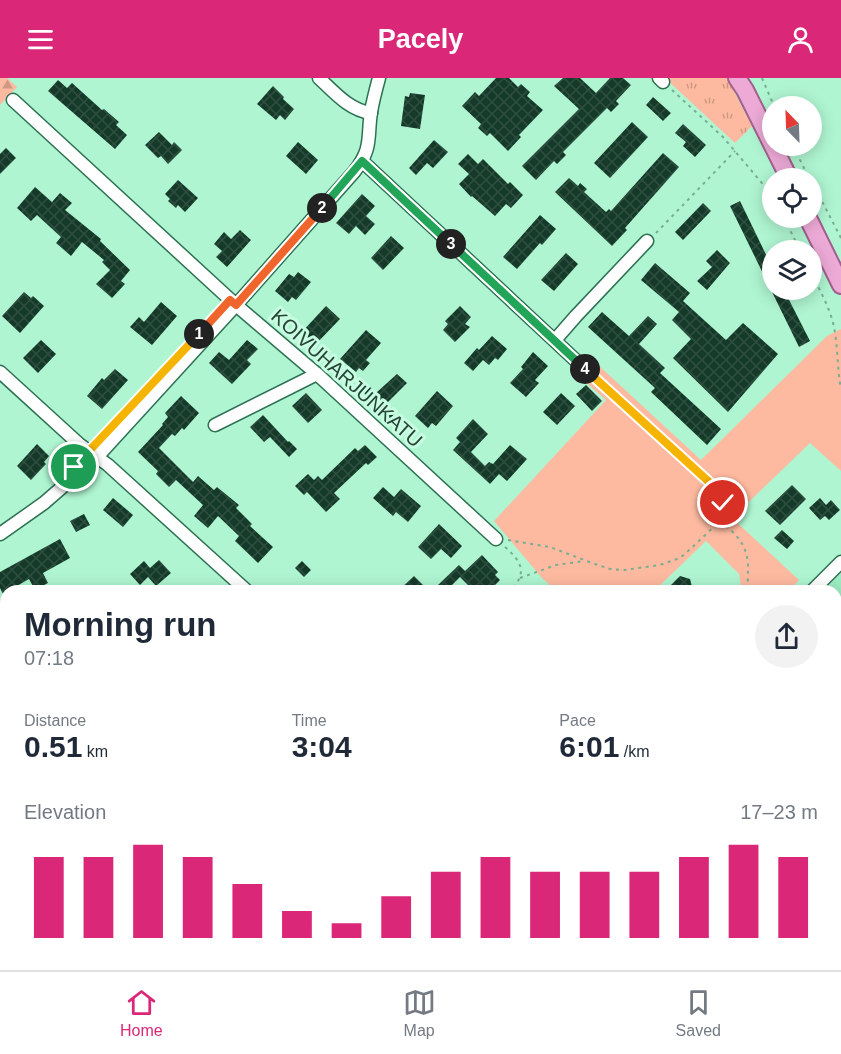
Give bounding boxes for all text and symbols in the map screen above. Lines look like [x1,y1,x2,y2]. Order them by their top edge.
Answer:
icon: menu [24,23,57,56]
icon: person [784,23,817,56]
text: Pacely [378,24,463,54]
north arrow [762,96,822,156]
map controls [762,96,822,300]
button: locate [762,168,822,228]
pin: 2 [307,193,337,223]
text: 2 [318,199,326,216]
pin: 3 [436,229,466,259]
text: 3 [447,235,455,252]
button: layers [762,240,822,300]
street label: KOIVUHARJUNKATU [267,305,427,451]
pin: 1 [184,319,214,349]
text: 1 [195,325,203,342]
pin: 4 [570,354,600,384]
text: 4 [581,360,589,377]
pin [48,441,99,492]
icon: arrive [57,450,90,483]
pin [697,477,748,528]
icon: check [706,486,739,519]
button: share [755,605,818,668]
text: Morning run [24,606,216,643]
text: 07:18 [24,647,74,669]
text: Distance [24,712,86,729]
text: Time [292,712,327,729]
text: Pace [559,712,596,729]
text: 0.51 [24,730,82,763]
text: 3:04 [292,730,352,763]
text: 6:01 [559,730,619,763]
text: km [82,743,108,760]
text: /km [619,743,650,760]
text: Elevation [24,801,106,823]
text: 17–23 m [740,801,818,823]
tab: Home [120,986,163,1040]
tab: Map [403,986,436,1040]
tab: Saved [676,986,721,1040]

